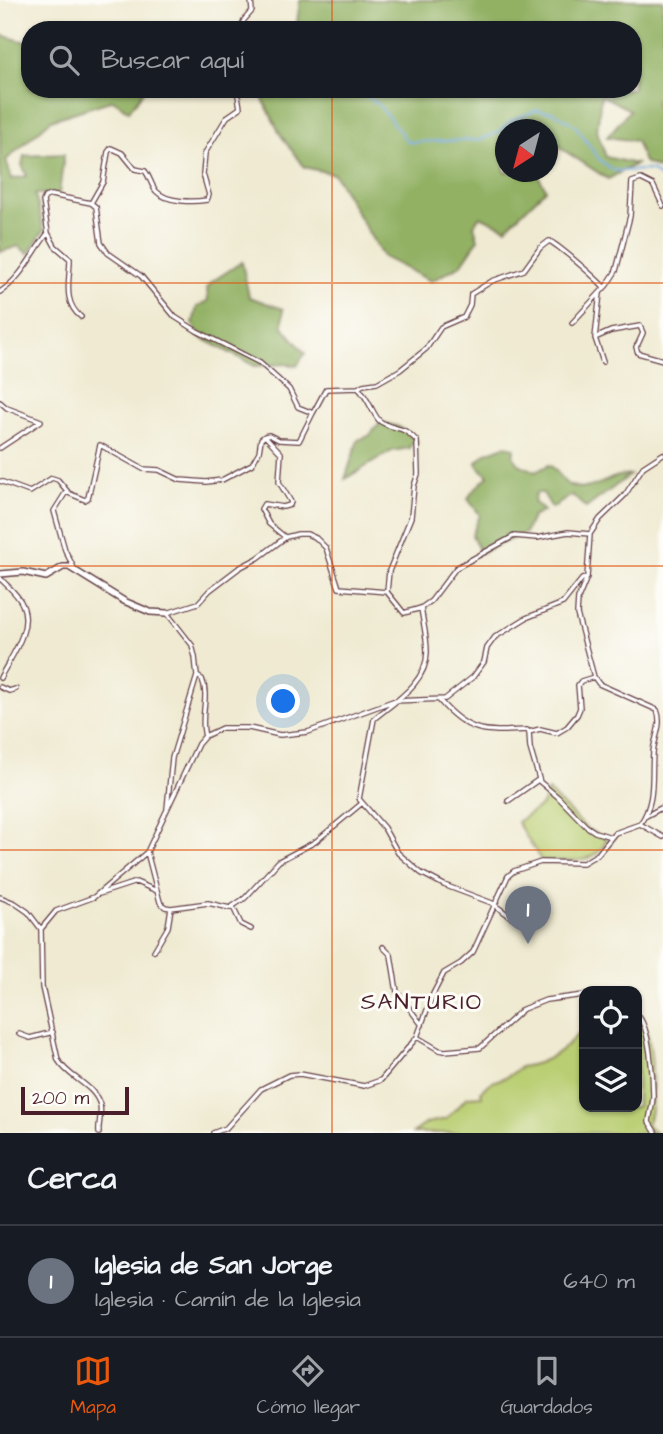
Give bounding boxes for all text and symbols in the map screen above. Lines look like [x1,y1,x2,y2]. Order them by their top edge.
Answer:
search box [21,21,642,98]
icon: search [45,41,83,79]
text: Buscar aquí [101,42,244,78]
north arrow [495,119,558,182]
your location [266,684,300,718]
pin: 1 [505,886,551,944]
district label: SANTURIO [361,986,483,1018]
map controls [579,986,642,1112]
button: locate [579,986,642,1049]
button: layers [579,1049,642,1112]
scale bar [21,1084,130,1116]
text: 200 m [32,1085,89,1112]
text: Cerca [28,1158,116,1200]
text: Iglesia de San Jorge [95,1247,332,1283]
text: 1 [50,1265,52,1297]
text: 640 m [563,1265,635,1297]
text: Iglesia · Camín de la Iglesia [95,1283,361,1315]
tab: Mapa [70,1352,116,1421]
tab: Cómo llegar [256,1352,360,1421]
tab: Guardados [500,1352,593,1421]

